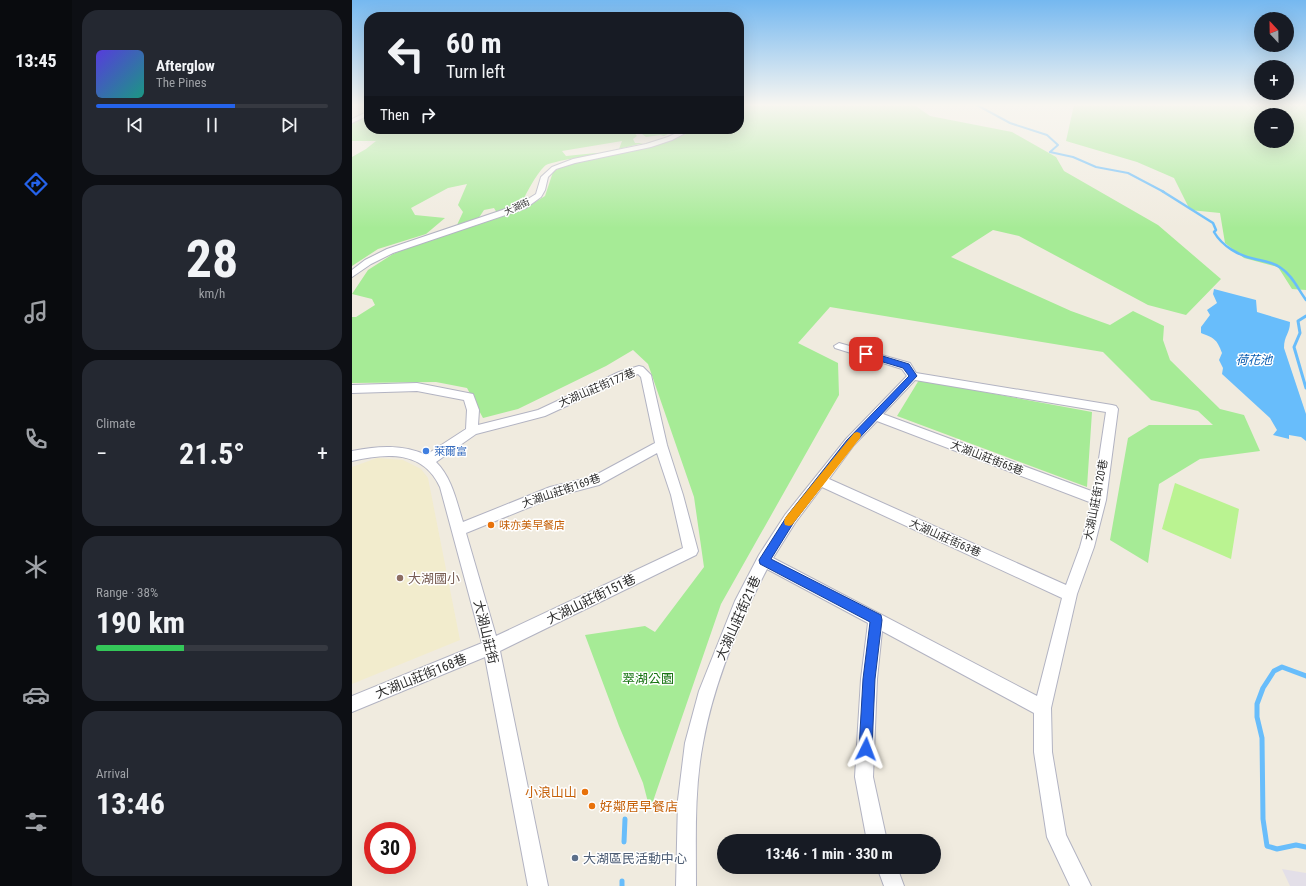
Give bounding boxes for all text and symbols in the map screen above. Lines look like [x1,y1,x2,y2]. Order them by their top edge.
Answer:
north arrow [1254,12,1294,52]
map controls [1254,12,1294,148]
text: 60 m [446,27,502,60]
icon: left [380,28,432,80]
text: 13:45 [15,50,57,71]
text: Afterglow [156,57,215,75]
button: + [1254,60,1294,100]
text: Turn left [446,61,505,82]
text: The Pines [156,75,207,90]
icon: right [417,104,439,126]
text: Then [380,106,409,124]
button: − [1254,108,1294,148]
icon: previous [124,114,146,136]
icon: pause [201,114,223,136]
icon: next [278,114,300,136]
icon: directions [22,170,50,198]
street label: 大湖街 [503,197,531,217]
text: 28 [186,229,238,290]
text: km/h [199,286,225,301]
icon: music [22,298,50,326]
pin [849,337,883,371]
icon: arrive [855,343,877,365]
water label: 荷花池 [1236,353,1274,367]
street label: 大湖山莊街177巷 [557,366,637,410]
text: Climate [96,416,135,431]
icon: phone [22,425,50,453]
text: 21.5° [179,436,245,471]
street label: 大湖山莊街65巷 [949,438,1025,478]
text: − [96,441,107,466]
text: + [317,441,328,466]
place label: 萊爾富 [434,445,467,458]
marker: 萊爾富 [421,446,431,456]
street label: 大湖山莊街120巷 [1082,458,1110,542]
street label: 大湖山莊街169巷 [520,471,602,511]
street label: 大湖山莊街63巷 [907,516,983,560]
place label: 味亦美早餐店 [499,519,565,532]
marker: 味亦美早餐店 [486,520,496,530]
icon: climate [22,553,50,581]
place label: 大湖國小 [408,571,460,586]
street label: 大湖山莊街151巷 [544,571,638,627]
marker: 大湖國小 [395,573,405,583]
street label: 大湖山莊街21巷 [713,573,763,663]
text: Range · 38% [96,585,158,600]
street label: 大湖山莊街 [471,599,501,665]
text: 190 km [96,605,185,640]
street label: 大湖山莊街168巷 [373,651,469,701]
park label: 翠湖公園 [622,671,674,686]
icon: car [22,681,50,709]
position arrow [845,728,887,770]
text: Arrival [96,766,129,781]
place label: 小浪山山 [525,785,577,800]
text: 13:46 [96,786,165,821]
marker: 小浪山山 [580,787,590,797]
place label: 好鄰居早餐店 [600,799,678,814]
marker: 好鄰居早餐店 [587,801,597,811]
icon: filters [22,808,50,836]
speed limit sign: 30 [364,822,416,874]
text: 13:46 · 1 min · 330 m [765,845,893,863]
place label: 大湖區民活動中心 [583,851,687,866]
marker: 大湖區民活動中心 [570,853,580,863]

